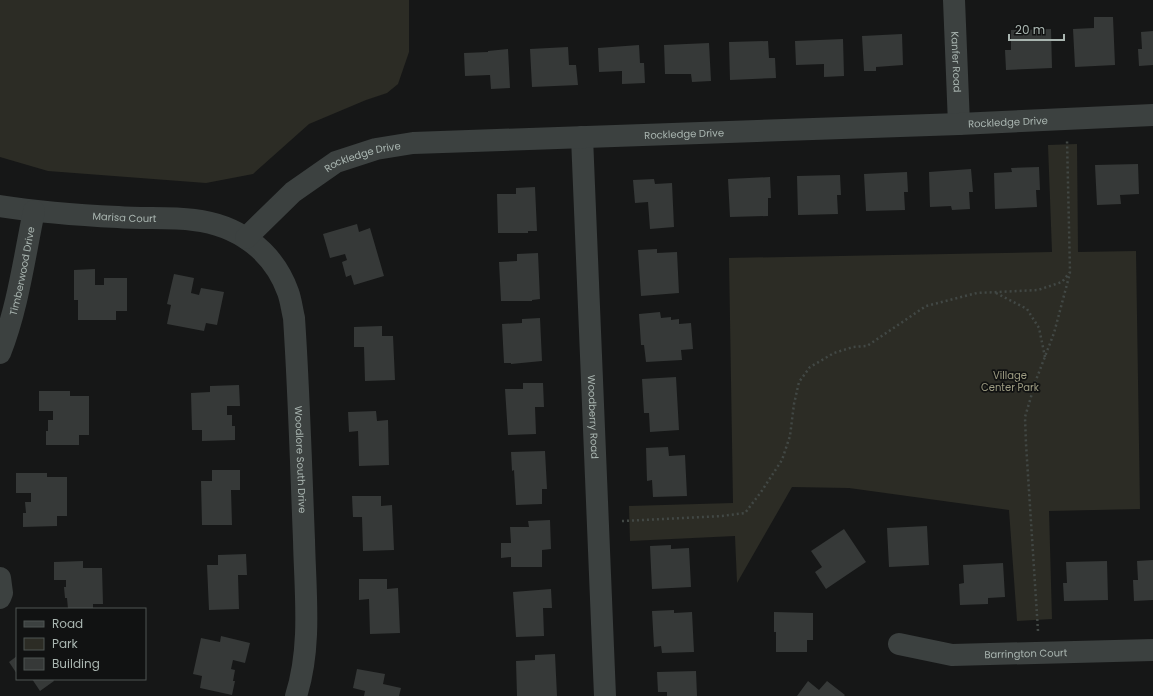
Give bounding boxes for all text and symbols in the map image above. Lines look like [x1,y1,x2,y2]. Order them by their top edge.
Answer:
scale bar [1009,16,1064,42]
text: 20 m [1015,21,1045,38]
street label: Kanfer Road [947,31,965,93]
street label: Rockledge Drive [968,113,1048,132]
street label: Rockledge Drive [644,125,724,143]
street label: Rockledge Drive [321,138,402,176]
street label: Marisa Court [92,209,157,226]
street label: Timberwood Drive [6,225,39,317]
park label: Village Center Park [981,368,1040,395]
street label: Woodberry Road [584,374,602,459]
street label: Woodlore South Drive [291,406,310,513]
legend [16,608,146,680]
text: Road [52,615,83,632]
text: Park [52,635,79,652]
street label: Barrington Court [984,645,1068,662]
text: Building [52,655,100,672]

